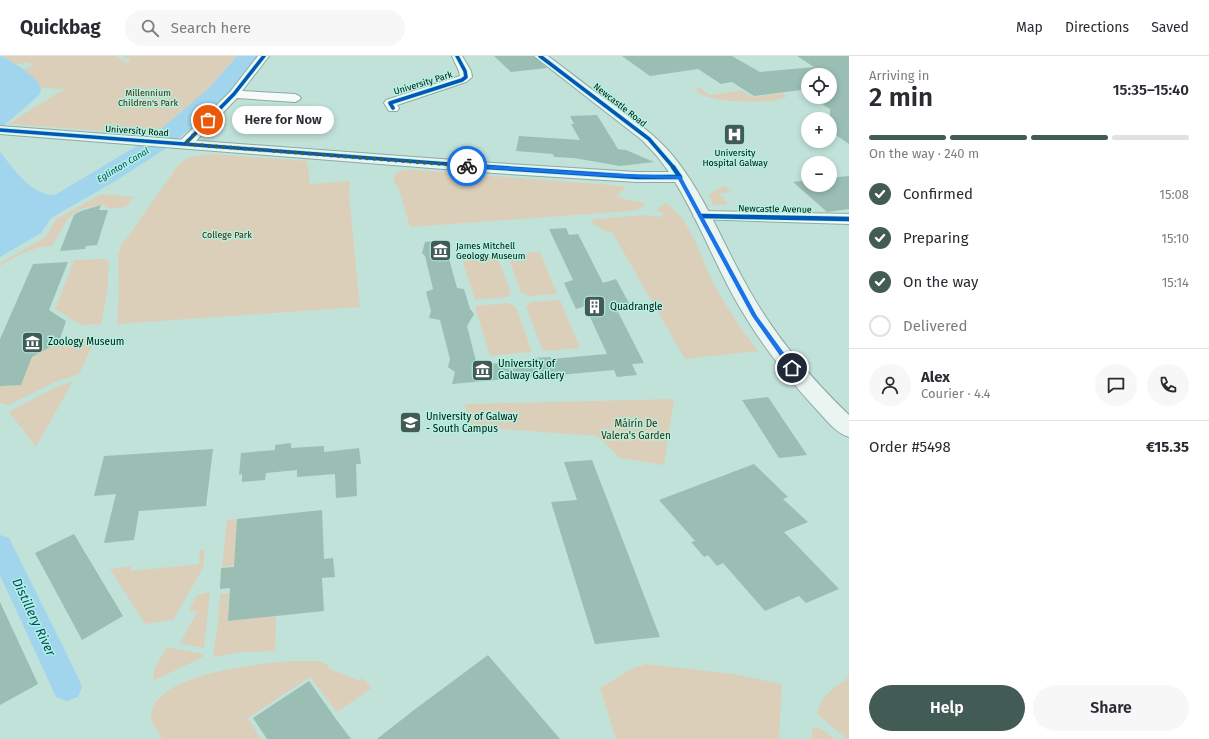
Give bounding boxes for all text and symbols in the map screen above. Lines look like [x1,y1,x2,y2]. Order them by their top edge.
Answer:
search box [125,10,405,46]
text: Quickbag [20,16,101,39]
icon: search [139,17,161,39]
text: Search here [171,19,251,37]
text: Map [1016,19,1043,36]
text: Directions [1065,19,1129,36]
text: Saved [1151,19,1189,36]
map controls [801,68,837,192]
button: locate [801,68,837,104]
text: Arriving in [869,68,929,83]
street label: University Park [392,69,454,97]
street label: Newcastle Road [591,81,649,129]
text: 15:35–15:40 [1113,81,1189,99]
text: 2 min [869,82,933,113]
park label: Millennium Children's Park [118,88,178,108]
pin [191,103,225,137]
callout: Here for Now [232,106,334,134]
icon: bag [197,109,219,131]
text: Here for Now [244,112,322,127]
button: + [801,112,837,148]
hospital icon: University Hospital Galway [722,121,748,147]
street label: University Road [105,124,169,138]
water label: Eglinton Canal [95,145,151,184]
courier [447,146,487,186]
text: On the way · 240 m [869,146,979,161]
place label: University Hospital Galway [702,148,768,168]
icon: bike [456,155,478,177]
button: − [801,156,837,192]
icon: check [869,183,891,205]
text: Confirmed [903,185,973,203]
text: 15:08 [1159,187,1189,202]
street label: Newcastle Avenue [738,203,812,215]
icon: check [869,227,891,249]
text: Preparing [903,229,968,247]
park label: College Park [202,230,252,240]
text: 15:10 [1161,231,1189,246]
museum icon: James Mitchell Geology Museum [427,238,453,264]
place label: James Mitchell Geology Museum [456,241,525,261]
icon: check [869,271,891,293]
text: On the way [903,273,978,291]
text: 15:14 [1162,275,1189,290]
building icon: Quadrangle [581,294,607,320]
place label: Quadrangle [610,301,663,313]
text: Delivered [903,317,967,335]
museum icon: Zoology Museum [19,329,45,355]
place label: Zoology Museum [48,336,124,348]
pin [775,351,809,385]
museum icon: University of Galway Gallery [470,357,496,383]
icon: home [781,357,803,379]
place label: University of Galway Gallery [498,358,564,382]
button: person [869,364,911,406]
button: chat [1095,364,1137,406]
button: phone [1147,364,1189,406]
text: Alex [921,368,950,386]
text: Courier · 4.4 [921,386,991,401]
school or university icon: University of Galway - South Campus [397,410,423,436]
place label: University of Galway - South Campus [426,411,518,435]
park label: Máirín De Valera's Garden [601,417,671,442]
text: Order #5498 [869,438,951,456]
text: €15.35 [1146,438,1189,456]
water label: Distillery River [9,576,59,659]
button: Help [869,685,1025,731]
button: Share [1033,685,1189,731]

